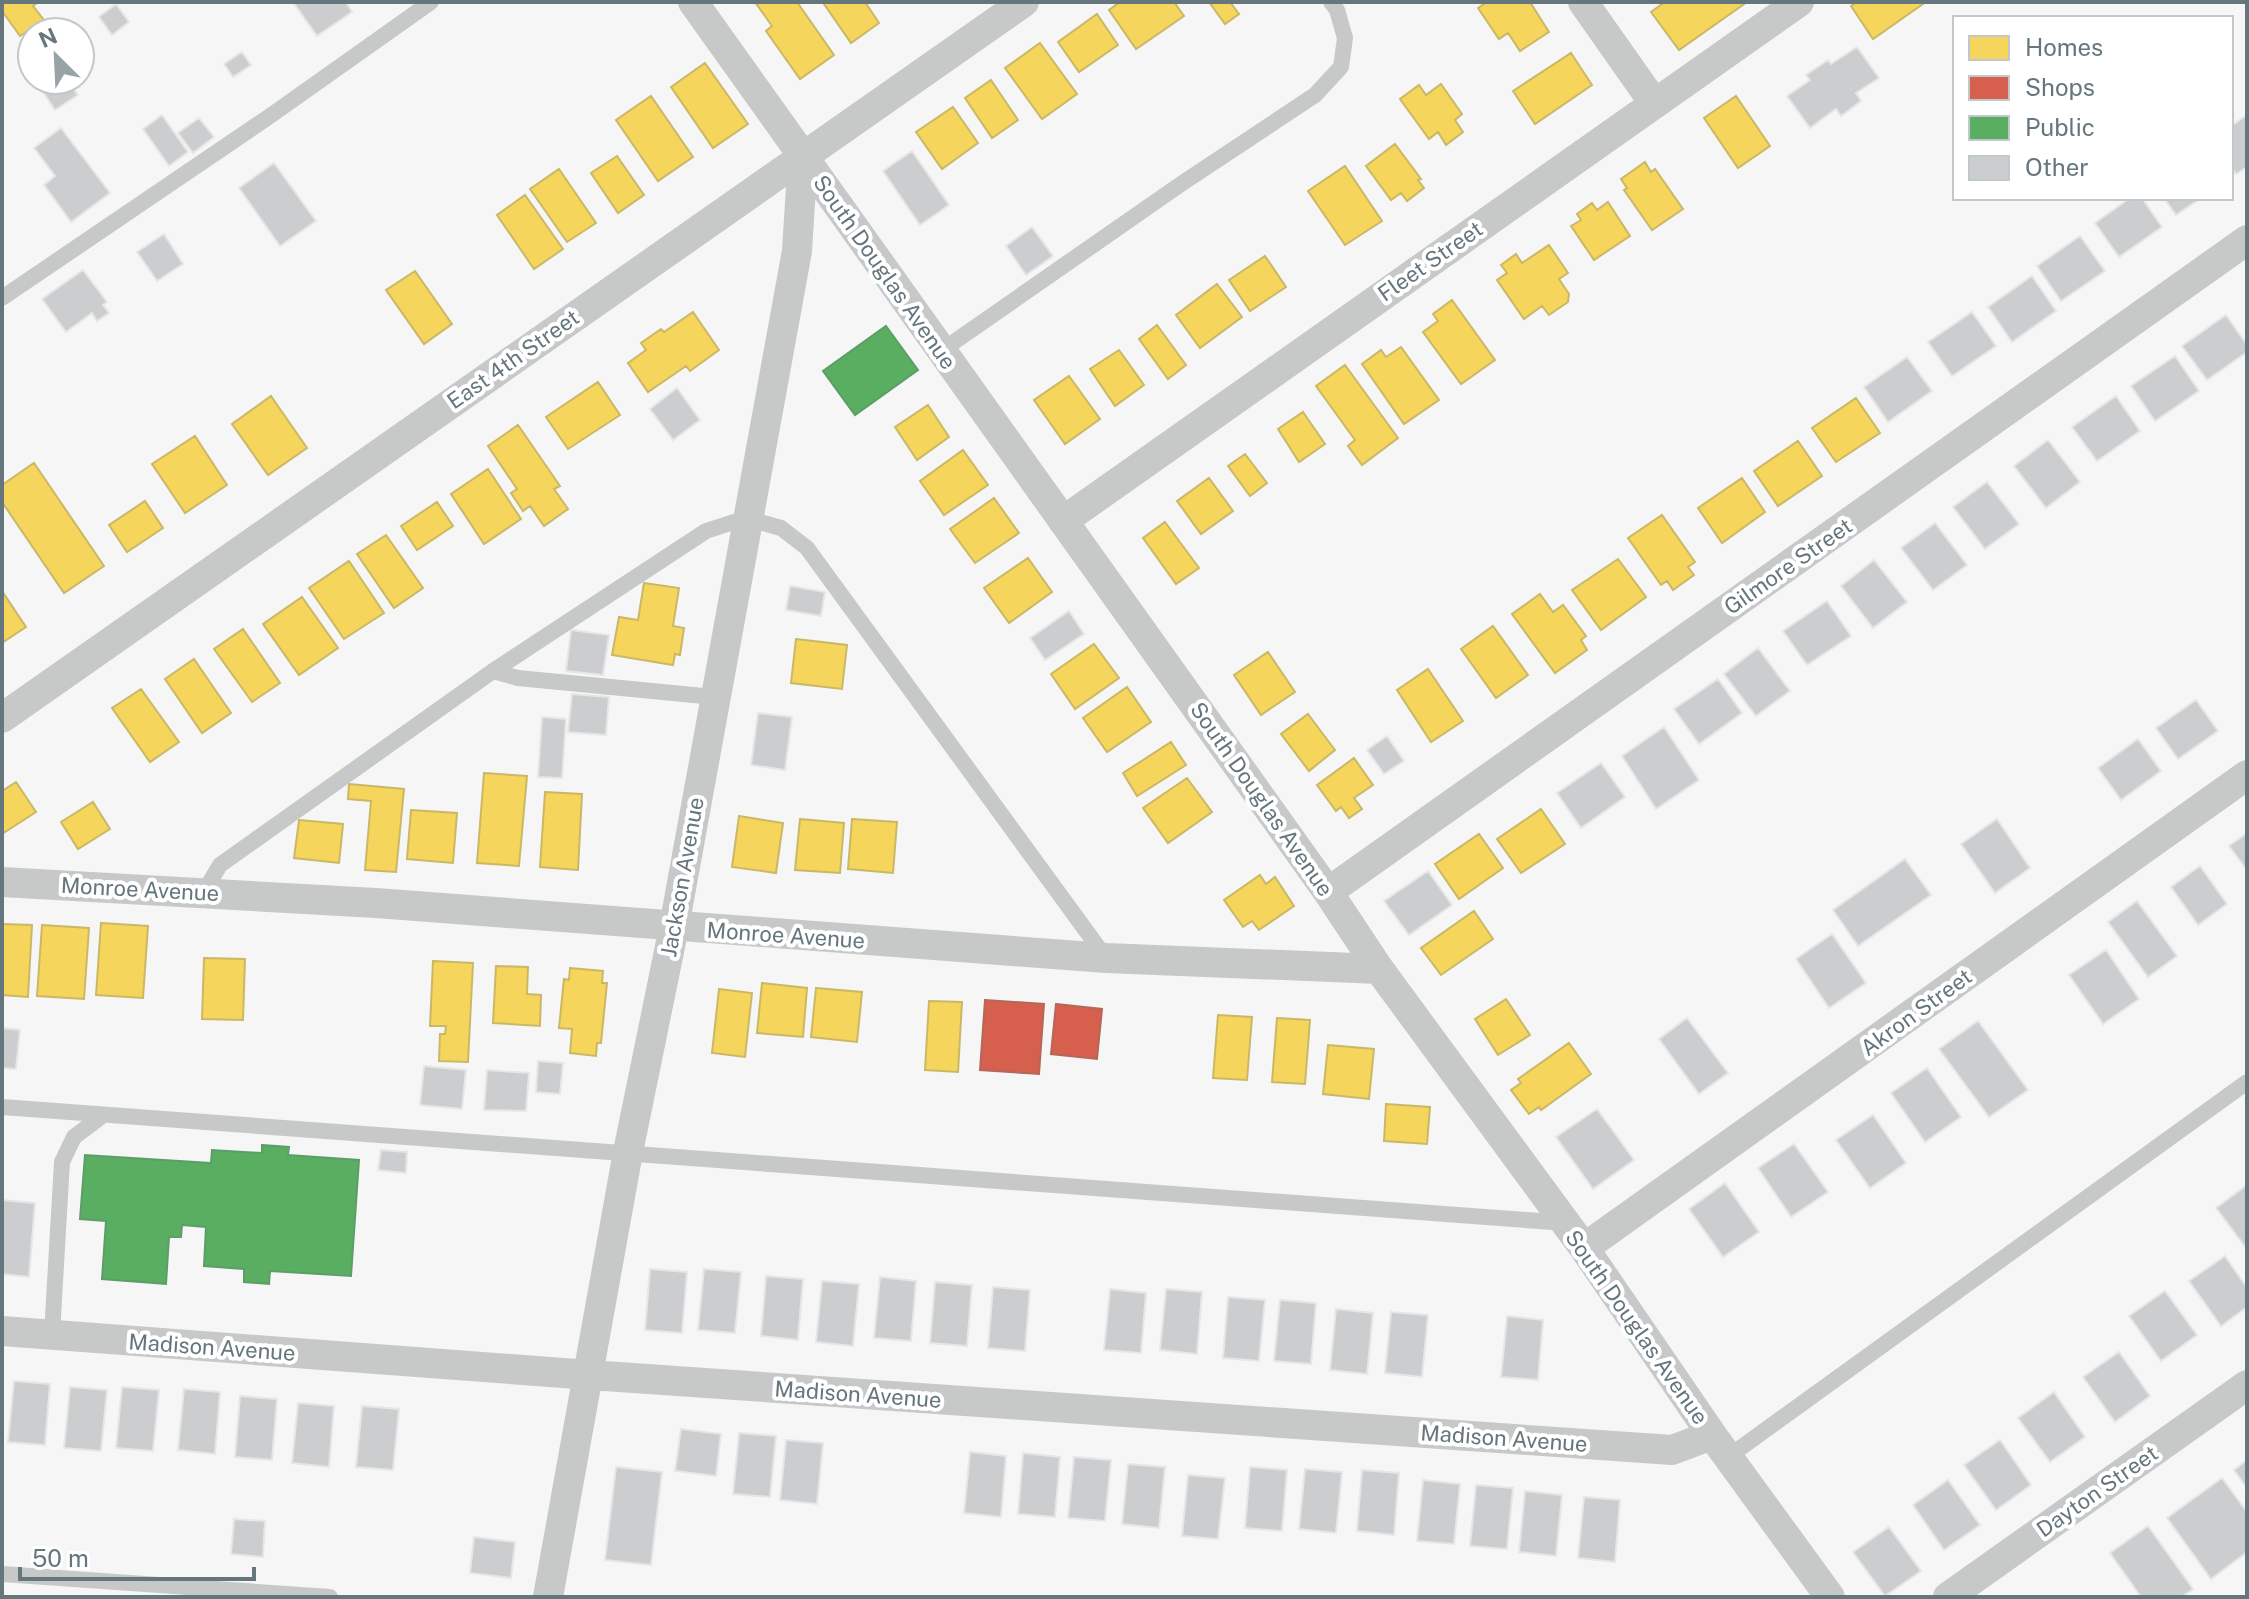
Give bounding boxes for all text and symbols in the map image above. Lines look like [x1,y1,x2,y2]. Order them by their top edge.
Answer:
north arrow [16,16,96,96]
legend [1953,16,2233,200]
text: N [35,22,61,53]
text: Homes [2025,33,2103,61]
text: Shops [2025,73,2095,101]
text: Public [2025,113,2095,141]
text: Other [2025,153,2089,181]
street label: South Douglas Avenue [808,170,962,374]
street label: Fleet Street [1373,215,1487,307]
street label: East 4th Street [442,304,584,414]
street label: Gilmore Street [1719,512,1857,620]
street label: South Douglas Avenue [1185,697,1339,901]
street label: Jackson Avenue [655,795,709,959]
street label: Monroe Avenue [60,872,220,906]
street label: Monroe Avenue [706,917,866,953]
street label: Akron Street [1855,963,1977,1061]
street label: South Douglas Avenue [1560,1225,1714,1429]
street label: Madison Avenue [128,1328,296,1366]
street label: Madison Avenue [774,1375,942,1413]
street label: Madison Avenue [1420,1419,1588,1457]
street label: Dayton Street [2031,1440,2163,1542]
scale bar [20,1531,254,1581]
text: 50 m [32,1544,89,1572]

